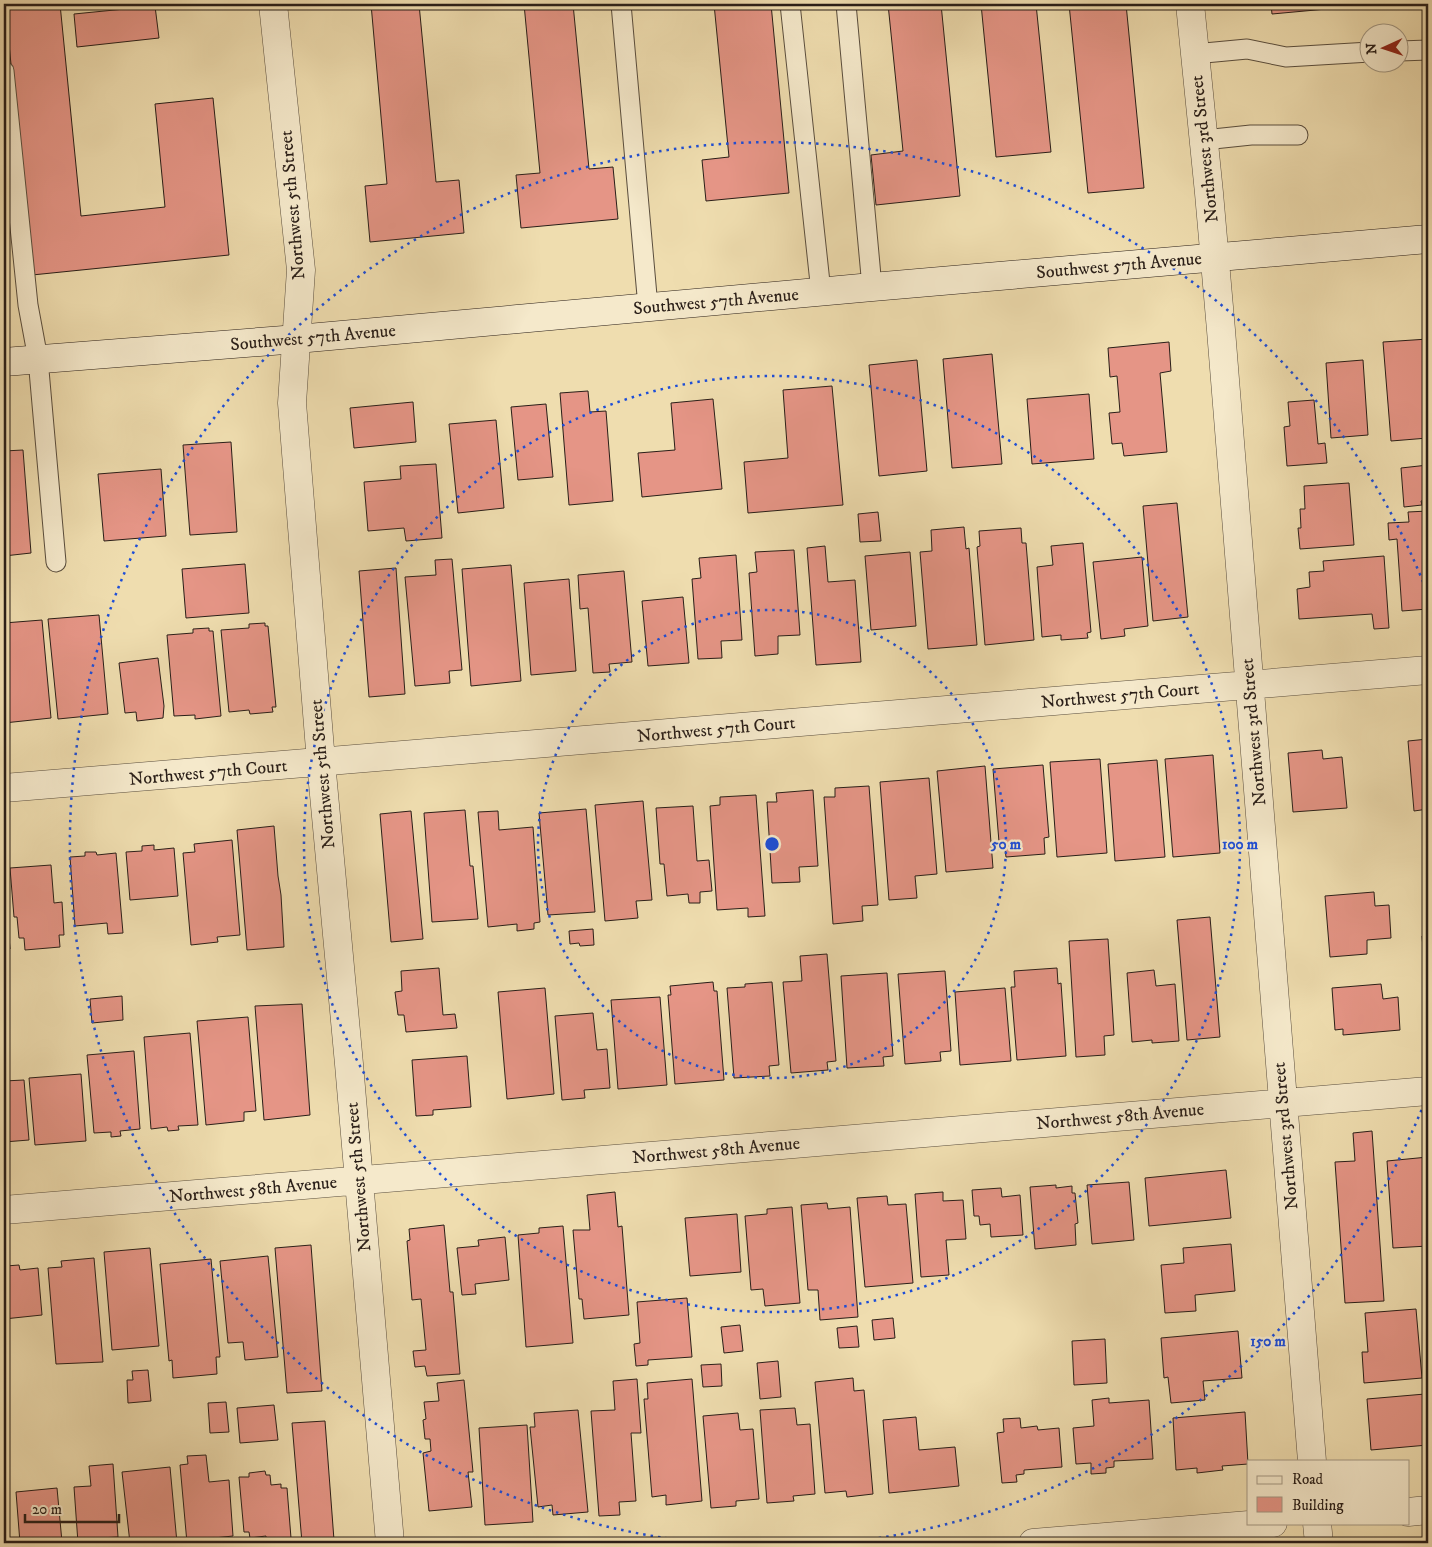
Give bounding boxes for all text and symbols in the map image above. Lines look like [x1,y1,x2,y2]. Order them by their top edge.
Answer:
north arrow [1360,22,1410,72]
text: N [1363,42,1381,55]
street label: Northwest 3rd Street [1186,74,1224,224]
street label: Northwest 5th Street [275,129,310,281]
street label: Southwest 57th Avenue [1035,248,1203,284]
street label: Southwest 57th Avenue [632,284,800,320]
street label: Southwest 57th Avenue [229,320,397,356]
street label: Northwest 3rd Street [1237,657,1271,807]
street label: Northwest 57th Court [1040,678,1200,714]
street label: Northwest 5th Street [305,698,340,850]
street label: Northwest 57th Court [636,712,796,748]
street label: Northwest 57th Court [128,755,288,791]
centre of rings [763,835,781,853]
text: 50 m [990,835,1022,854]
text: 100 m [1222,835,1259,854]
street label: Northwest 3rd Street [1269,1061,1303,1211]
street label: Northwest 58th Avenue [1035,1099,1205,1135]
street label: Northwest 5th Street [341,1101,376,1253]
street label: Northwest 58th Avenue [631,1133,801,1169]
street label: Northwest 58th Avenue [168,1172,338,1208]
text: 150 m [1250,1332,1286,1351]
legend [1247,1460,1410,1524]
text: Road [1292,1470,1324,1489]
scale bar [25,1492,119,1524]
text: Building [1292,1496,1344,1515]
text: 20 m [32,1500,62,1519]

